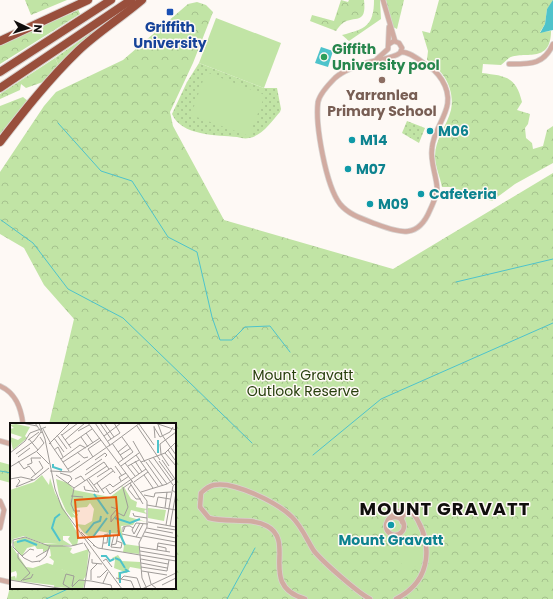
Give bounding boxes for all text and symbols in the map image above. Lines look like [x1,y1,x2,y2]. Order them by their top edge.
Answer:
marker: Griffith University [165,7,175,17]
north arrow [8,8,48,48]
place label: Griffith University [133,17,207,53]
text: N [30,24,46,33]
place label: Giffith University pool [332,39,440,75]
marker: Giffith University pool [319,52,329,62]
marker: Yarranlea Primary School [377,75,387,85]
place label: Yarranlea Primary School [327,85,437,121]
place label: M06 [438,121,469,141]
marker: M06 [425,126,435,136]
place label: M14 [360,130,388,150]
marker: M14 [347,135,357,145]
place label: M07 [356,159,386,179]
marker: M07 [343,164,353,174]
place label: Cafeteria [429,184,497,204]
marker: Cafeteria [416,189,426,199]
place label: M09 [378,194,409,214]
marker: M09 [365,199,375,209]
park label: Mount Gravatt Outlook Reserve [247,365,359,401]
inset map [10,423,176,589]
district label: MOUNT GRAVATT [360,496,530,521]
marker: Mount Gravatt [386,520,396,530]
place label: Mount Gravatt [338,530,444,550]

